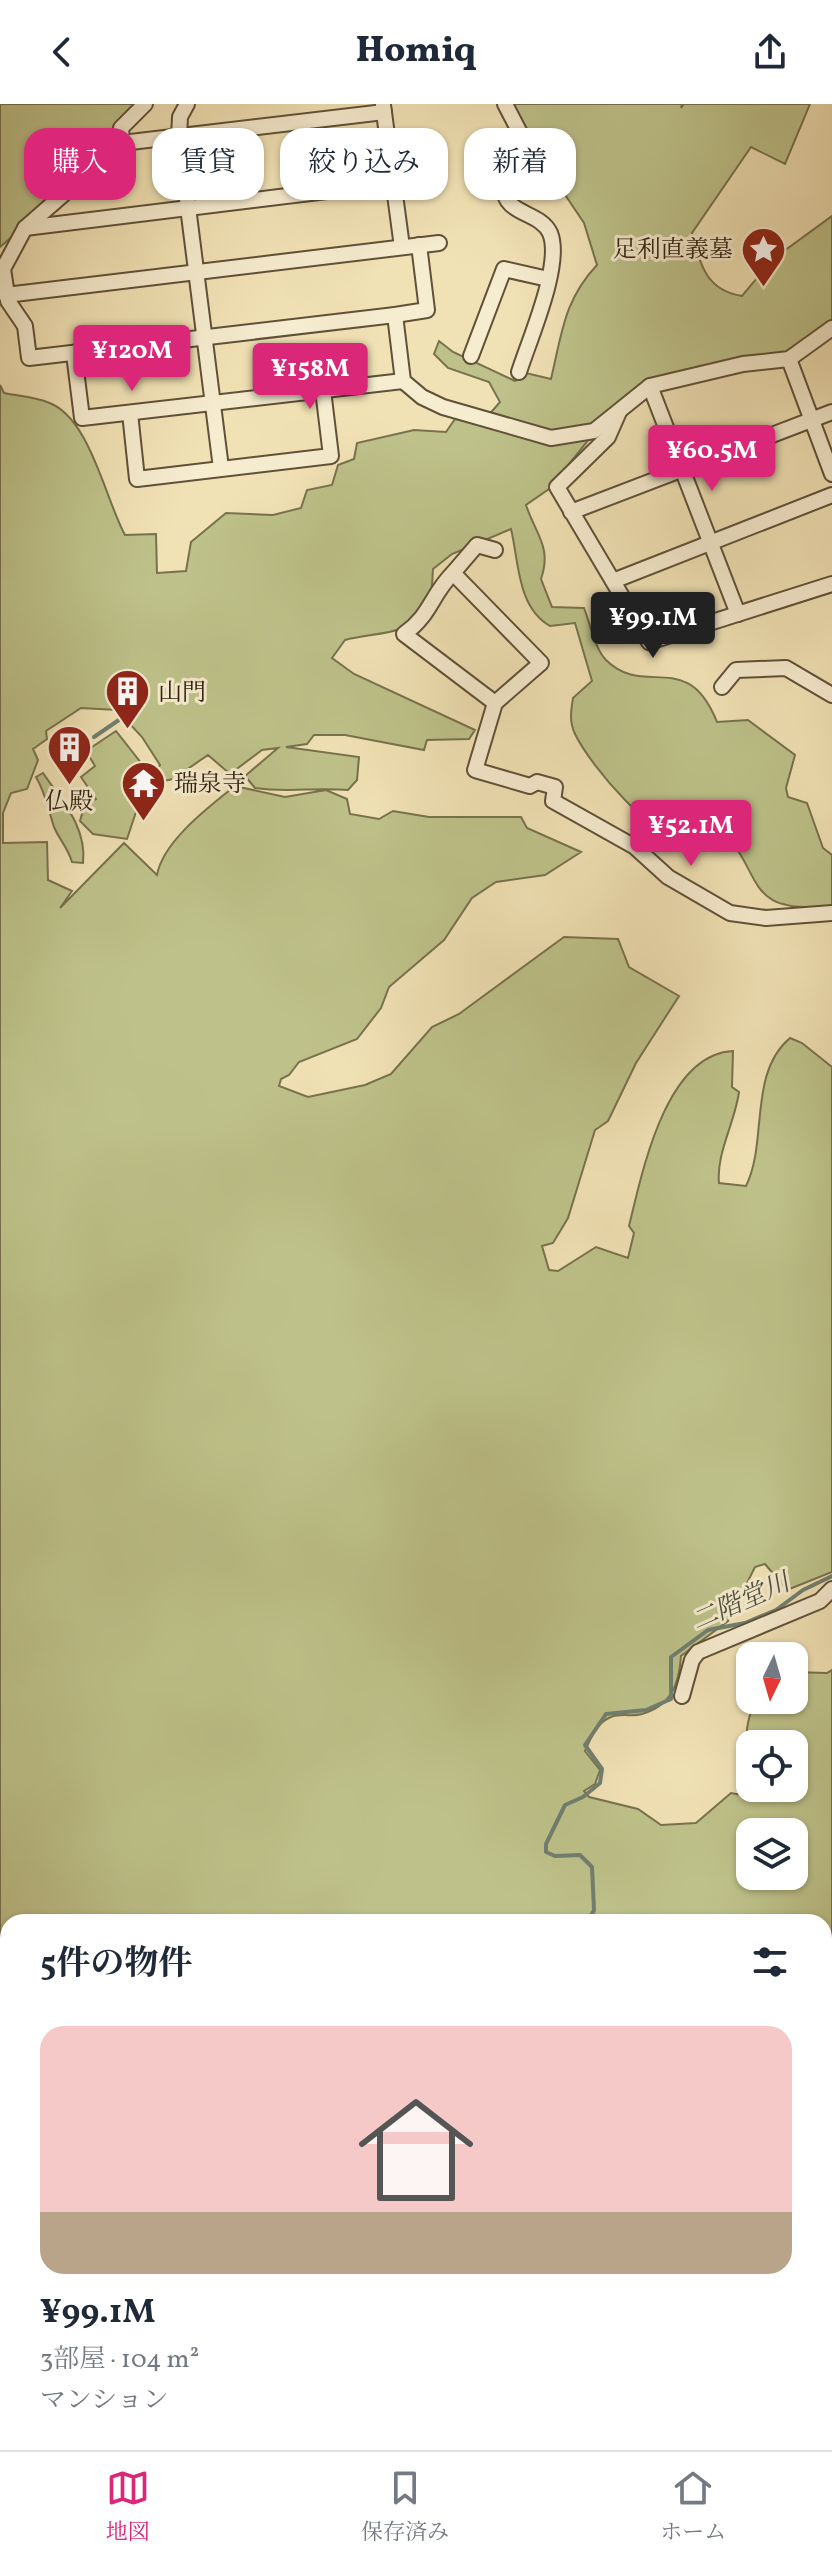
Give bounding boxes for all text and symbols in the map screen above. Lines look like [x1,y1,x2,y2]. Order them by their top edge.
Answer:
text: Homiq [356,27,476,77]
icon: back [40,30,84,74]
icon: share [748,30,792,74]
chip: 購入 [24,128,136,200]
chip: 賃貸 [152,128,264,200]
chip: 絞り込み [280,128,448,200]
chip: 新着 [464,128,576,200]
place icon: 足利直義墓 [740,225,788,288]
place label: 足利直義墓 [613,234,733,268]
pin: ¥120M [76,325,188,393]
text: ¥120M [91,333,173,369]
pin: ¥158M [254,343,366,411]
text: ¥158M [271,351,349,387]
pin: ¥60.5M [647,425,777,493]
text: ¥60.5M [666,433,758,469]
pin: ¥99.1M [588,592,718,660]
text: ¥99.1M [609,600,697,636]
building icon: 山門 [103,668,151,731]
place label: 山門 [158,677,206,711]
building icon: 仏殿 [45,723,93,786]
temple icon: 瑞泉寺 [119,759,167,822]
place label: 瑞泉寺 [174,768,246,802]
place label: 仏殿 [45,786,93,820]
pin: ¥52.1M [626,800,756,868]
text: ¥52.1M [648,808,734,844]
water label: 二階堂川 [686,1564,798,1640]
north arrow [736,1642,808,1714]
map controls [736,1642,808,1890]
button: locate [736,1730,808,1802]
button: layers [736,1818,808,1890]
icon: filters [748,1940,792,1984]
text: 5件の物件 [40,1942,192,1989]
icon: home [344,2078,488,2222]
text: ¥99.1M [40,2290,155,2337]
text: 3部屋 · 104 m² [40,2342,199,2378]
text: マンション [40,2383,169,2419]
tab: 地図 [106,2466,150,2549]
tab: 保存済み [361,2466,449,2549]
tab: ホーム [660,2466,726,2549]

